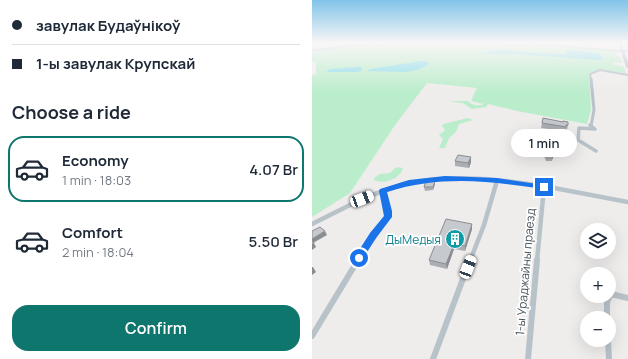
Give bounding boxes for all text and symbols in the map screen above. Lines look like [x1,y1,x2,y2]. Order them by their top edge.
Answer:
text: завулак Будаўнікоў [36,15,180,36]
text: 1-ы завулак Крупскай [36,53,195,74]
text: Choose a ride [12,100,131,124]
callout: 1 min [511,129,577,157]
text: 1 min [529,134,560,152]
text: Economy [62,150,129,171]
icon: car [14,151,50,187]
text: 4.07 Br [249,159,298,180]
text: 1 min · 18:03 [62,171,131,189]
route end [535,178,553,196]
car [349,189,375,209]
street label: 1-ы Ураджайны праезд [511,208,539,336]
text: Comfort [62,222,123,243]
icon: car [14,223,50,259]
map controls [580,223,616,347]
button: layers [580,223,616,259]
building icon: ДыМедыя [444,228,466,250]
text: 5.50 Br [248,231,298,252]
place label: ДыМедыя [385,231,441,248]
text: 2 min · 18:04 [62,243,134,261]
route start [350,249,368,267]
car [458,254,478,280]
button: + [580,267,616,303]
button: Confirm [12,305,300,351]
button: − [580,311,616,347]

